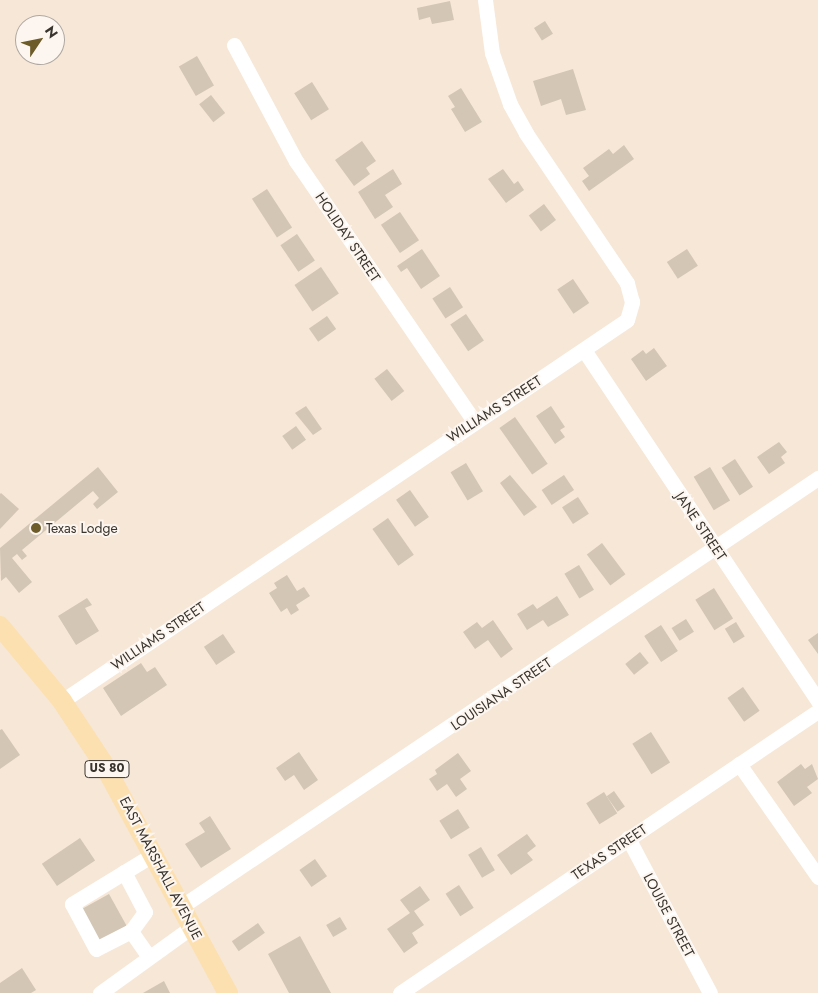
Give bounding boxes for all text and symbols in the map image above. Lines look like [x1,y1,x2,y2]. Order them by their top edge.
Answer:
north arrow [15,15,65,65]
text: N [40,22,63,42]
street label: HOLIDAY STREET [312,189,384,285]
street label: WILLIAMS STREET [443,372,545,446]
street label: JANE STREET [672,488,730,564]
place label: Texas Lodge [46,520,118,536]
marker: Texas Lodge [30,522,42,534]
street label: WILLIAMS STREET [108,598,208,674]
street label: LOUISIANA STREET [448,654,554,734]
road number: US 80 [84,760,130,779]
street label: EAST MARSHALL AVENUE [116,794,206,942]
street label: TEXAS STREET [568,821,650,883]
street label: LOUISE STREET [640,870,698,960]

